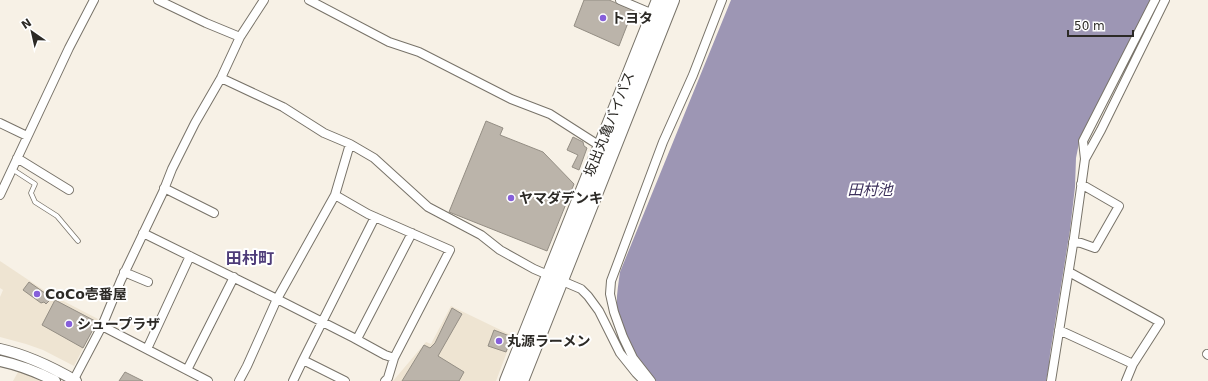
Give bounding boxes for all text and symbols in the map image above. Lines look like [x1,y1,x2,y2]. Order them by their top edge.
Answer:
place label: トヨタ [611,10,653,26]
north arrow [12,12,52,52]
scale bar [1068,12,1133,38]
marker: トヨタ [598,13,608,23]
text: N [19,16,34,32]
text: 50 m [1074,19,1105,33]
street label: 坂出丸亀バイパス [581,69,637,179]
water label: 田村池 [847,181,894,199]
place label: ヤマダデンキ [519,190,603,206]
marker: ヤマダデンキ [506,193,516,203]
district label: 田村町 [226,249,274,268]
place label: CoCo壱番屋 [45,286,127,302]
marker: CoCo壱番屋 [32,289,42,299]
place label: シュープラザ [77,316,160,332]
marker: シュープラザ [64,319,74,329]
place label: 丸源ラーメン [507,333,590,349]
marker: 丸源ラーメン [494,336,504,346]

